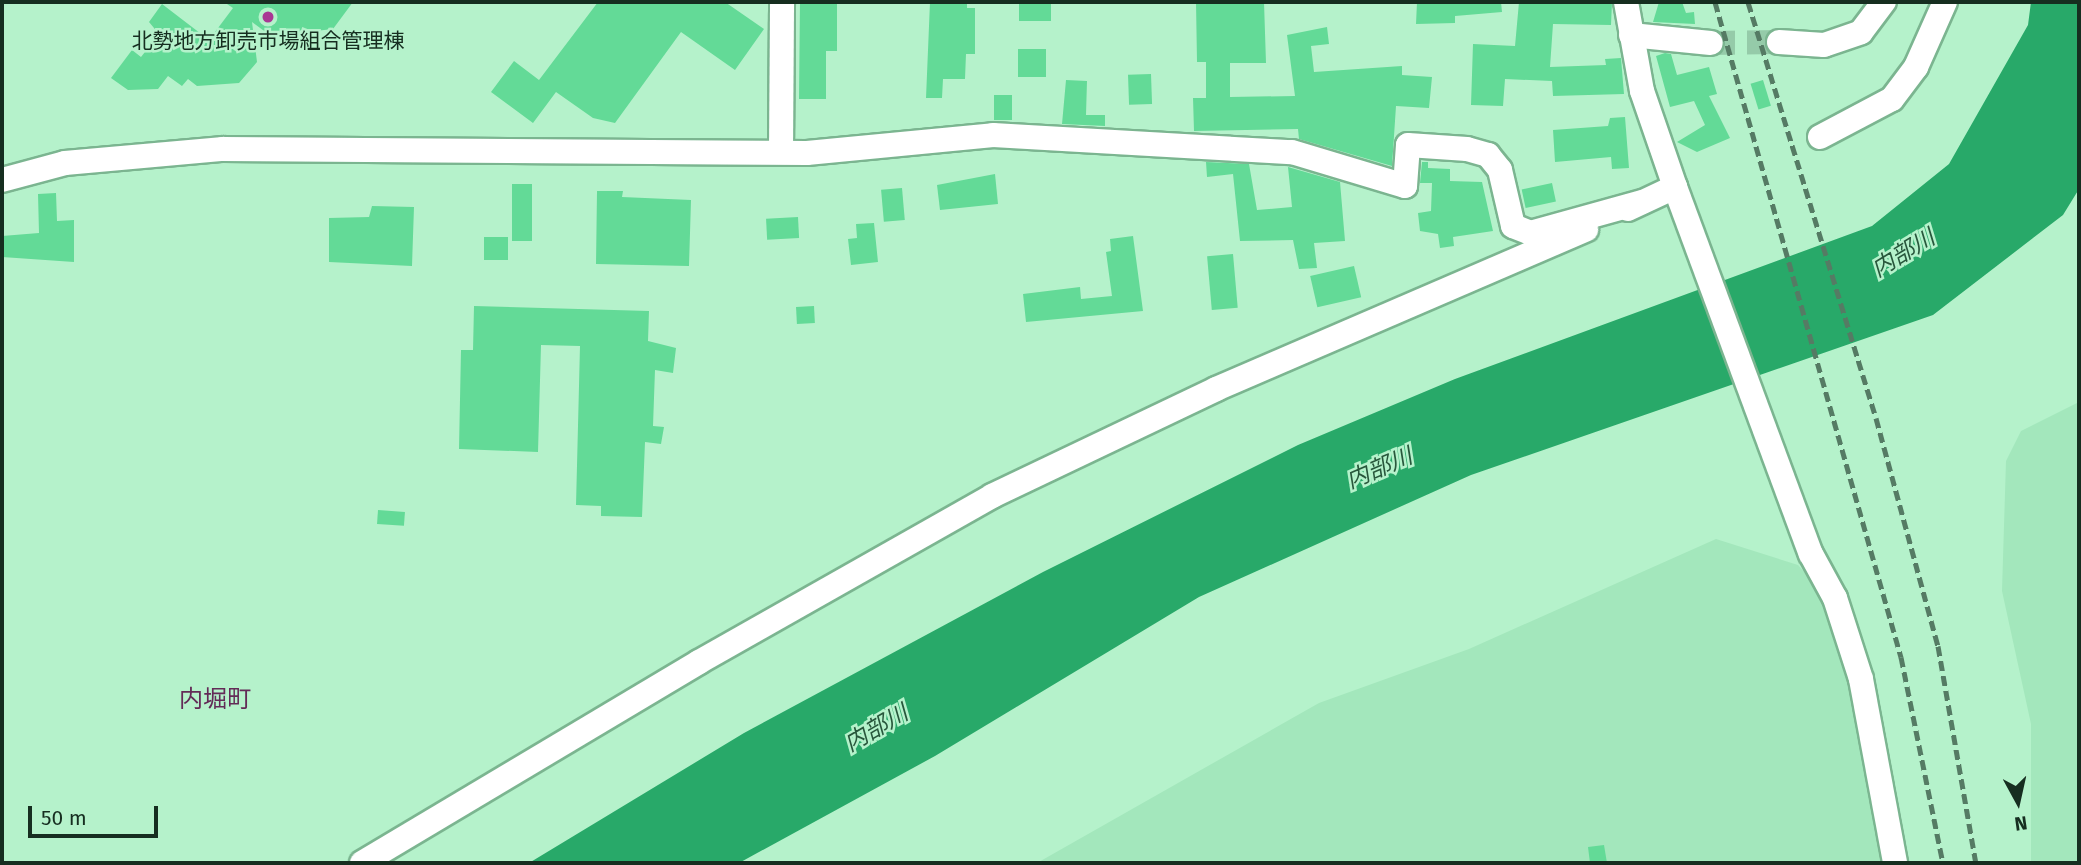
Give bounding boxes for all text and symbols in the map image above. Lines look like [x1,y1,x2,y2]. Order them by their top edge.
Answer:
marker: 北勢地方卸売市場組合管理棟 [260,9,276,25]
place label: 北勢地方卸売市場組合管理棟 [132,28,404,54]
water label: 内部川 [1866,223,1940,283]
water label: 内部川 [1342,442,1416,494]
district label: 内堀町 [179,686,251,714]
water label: 内部川 [839,699,913,757]
north arrow [1983,767,2053,837]
scale bar [32,792,161,836]
text: 50 m [41,805,87,831]
text: N [2013,811,2029,836]

